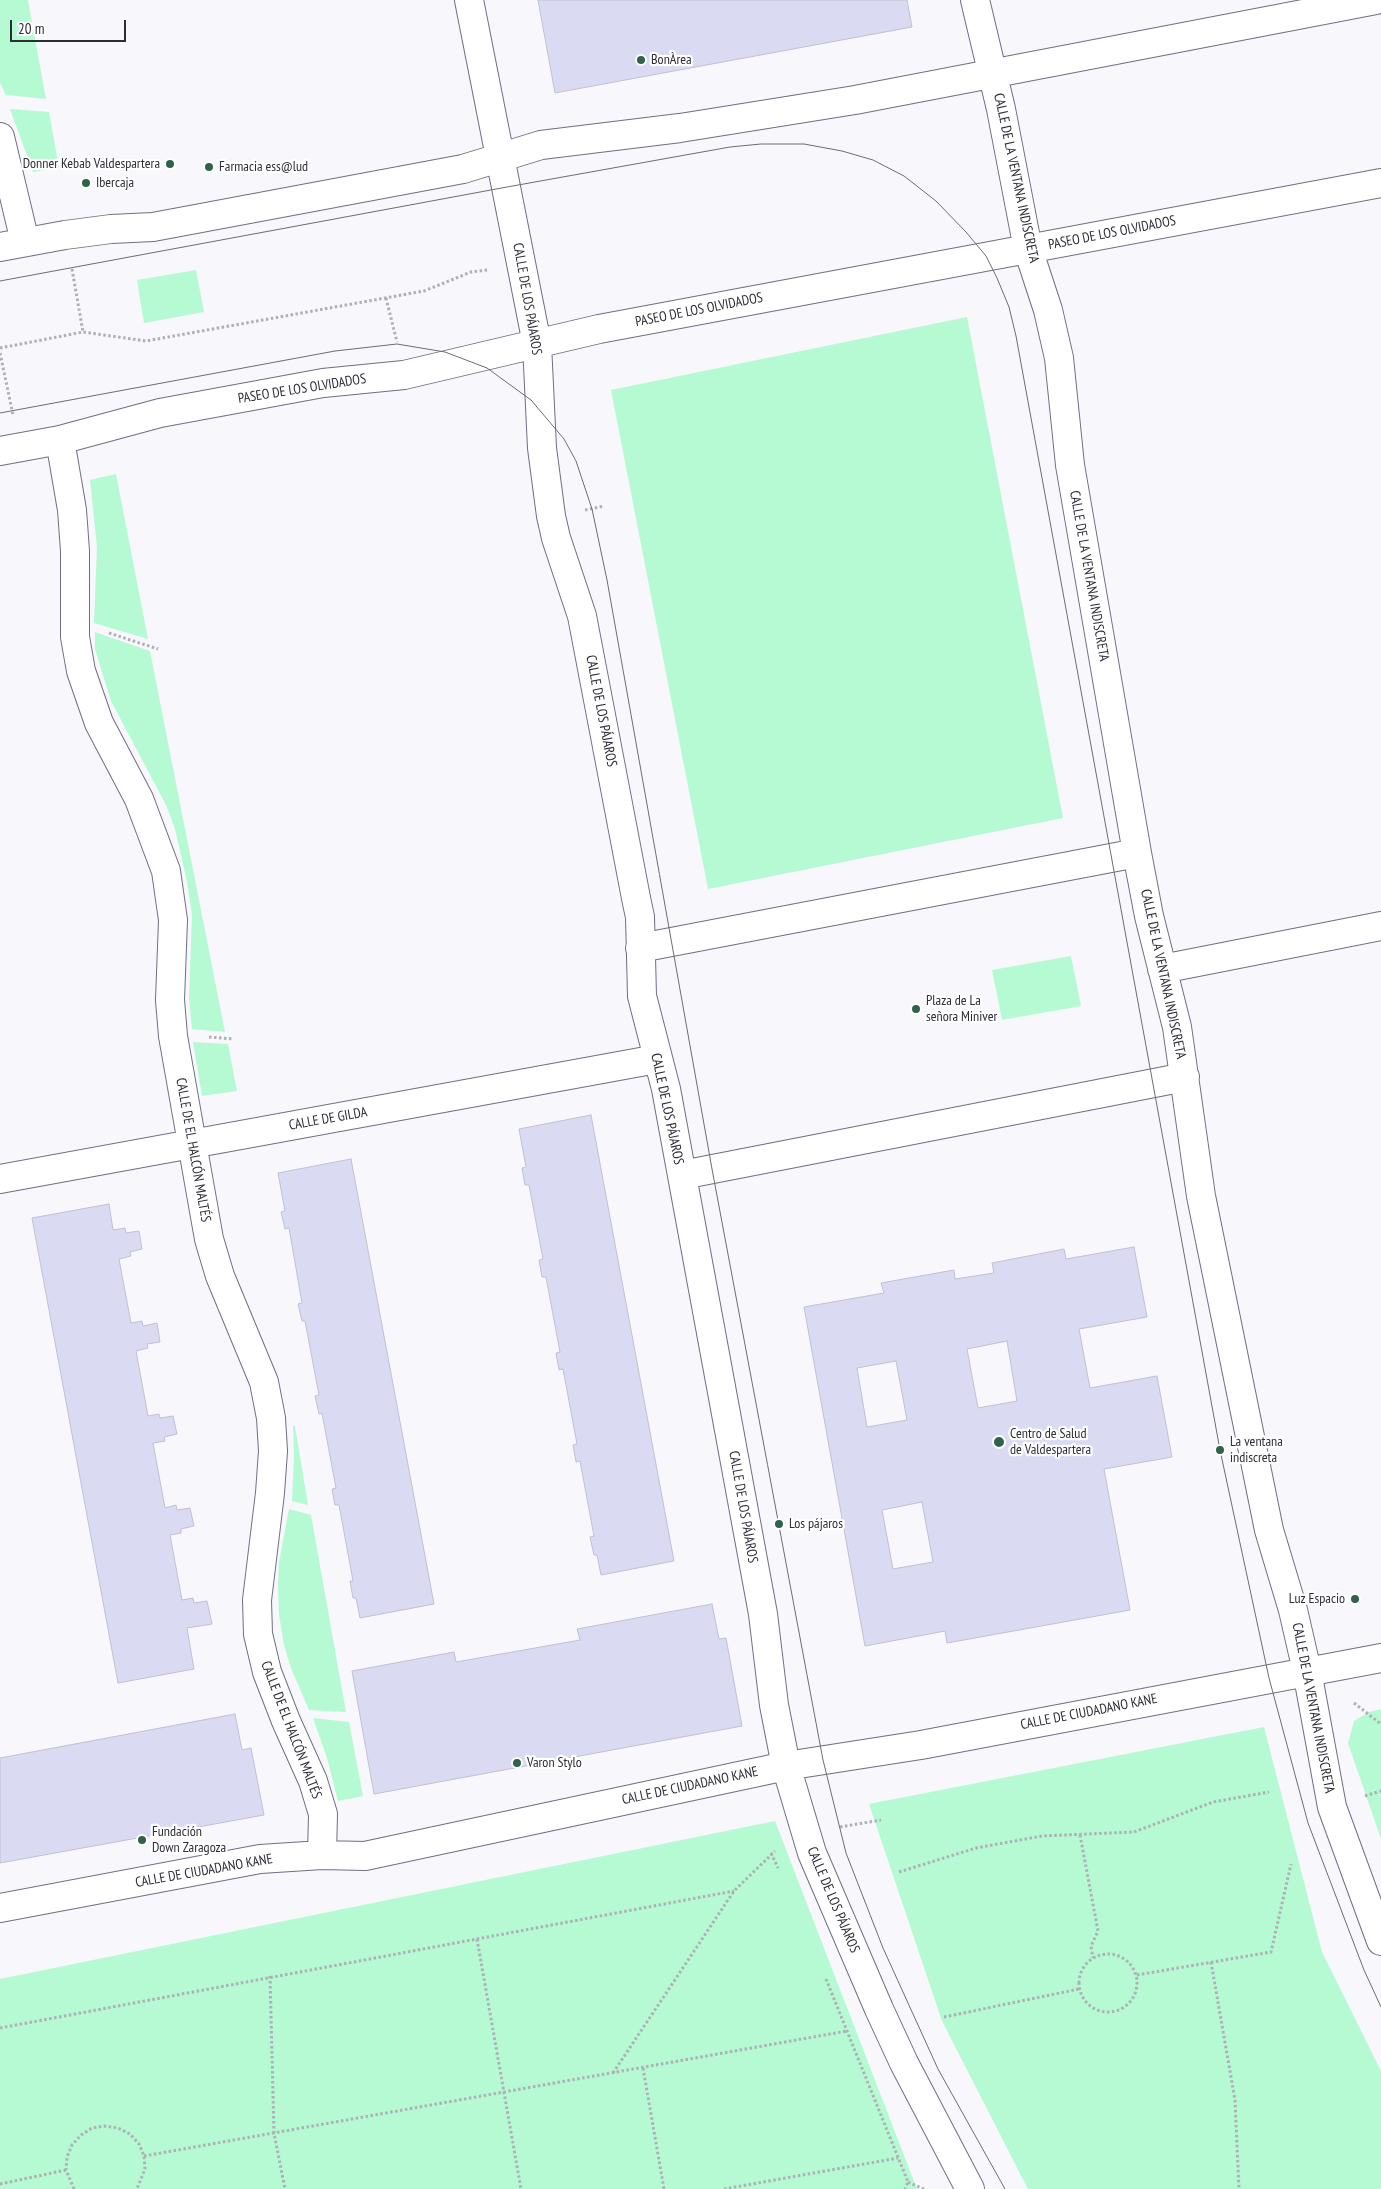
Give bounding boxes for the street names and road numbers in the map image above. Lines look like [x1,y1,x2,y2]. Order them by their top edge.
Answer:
street label: CALLE DE LA VENTANA INDISCRETA [990,92,1042,264]
street label: PASEO DE LOS OLVIDADOS [1047,212,1177,254]
street label: CALLE DE LOS PÁJAROS [509,242,545,356]
street label: PASEO DE LOS OLVIDADOS [634,289,764,331]
street label: PASEO DE LOS OLVIDADOS [237,371,367,407]
street label: CALLE DE LA VENTANA INDISCRETA [1066,489,1112,663]
street label: CALLE DE LOS PÁJAROS [582,654,620,768]
street label: CALLE DE LA VENTANA INDISCRETA [1137,888,1189,1060]
street label: CALLE DE LOS PÁJAROS [647,1052,687,1166]
street label: CALLE DE EL HALCÓN MALTÉS [172,1077,214,1223]
street label: CALLE DE GILDA [288,1104,368,1134]
street label: CALLE DE LOS PÁJAROS [725,1450,761,1564]
street label: CALLE DE LA VENTANA INDISCRETA [1288,1621,1338,1795]
street label: CALLE DE EL HALCÓN MALTÉS [257,1659,325,1801]
street label: CALLE DE CIUDADANO KANE [1019,1691,1159,1733]
street label: CALLE DE CIUDADANO KANE [620,1763,760,1809]
street label: CALLE DE LOS PÁJAROS [803,1844,863,1956]
street label: CALLE DE CIUDADANO KANE [134,1851,274,1891]

